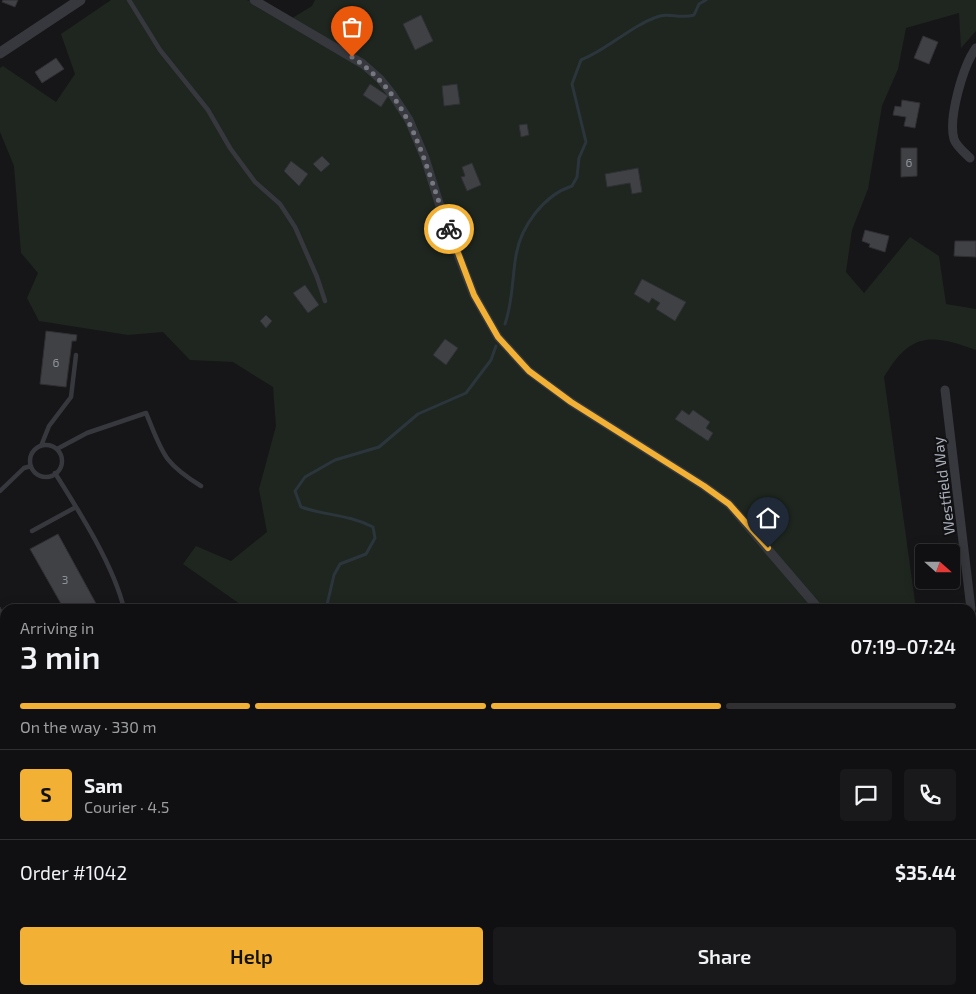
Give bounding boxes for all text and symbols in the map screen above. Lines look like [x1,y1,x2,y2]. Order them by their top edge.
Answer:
pin [331,6,373,57]
icon: bag [338,13,366,41]
house number: 6 [906,155,913,169]
courier [424,204,474,254]
icon: bike [435,215,463,243]
house number: 6 [53,355,60,369]
street label: Westfield Way [928,436,958,536]
pin [747,497,789,548]
icon: home [754,504,782,532]
north arrow [915,544,960,589]
map controls [915,544,960,589]
house number: 3 [62,572,68,586]
text: Arriving in [20,618,94,637]
text: 07:19–07:24 [851,635,956,658]
text: 3 min [20,637,101,675]
text: On the way · 330 m [20,717,156,736]
button: chat [840,769,892,821]
button: phone [904,769,956,821]
text: Sam [84,774,123,797]
text: S [40,783,52,806]
text: Courier · 4.5 [84,797,169,816]
text: Order #1042 [20,861,127,884]
text: $35.44 [895,861,956,884]
button: Help [20,927,483,985]
button: Share [493,927,956,985]

